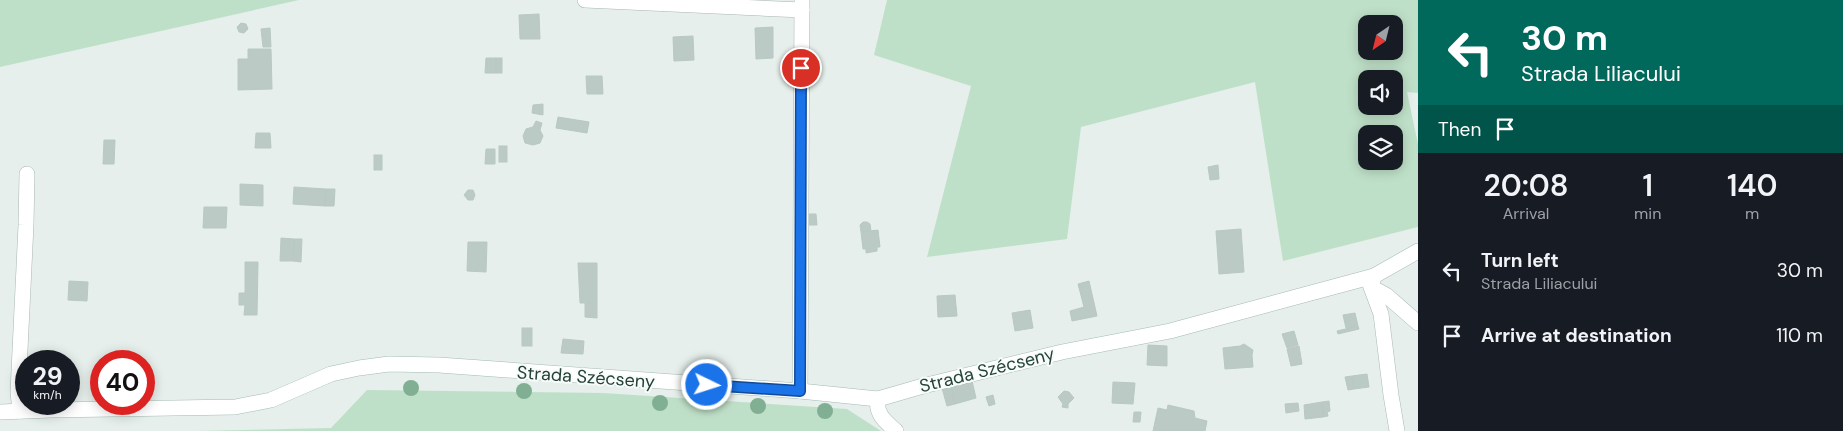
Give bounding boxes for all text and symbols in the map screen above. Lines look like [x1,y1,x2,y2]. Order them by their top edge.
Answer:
north arrow [1358,15,1402,60]
map controls [1358,15,1403,170]
text: 30 m [1521,15,1608,61]
icon: left [1438,20,1503,85]
pin [780,47,822,89]
icon: arrive [787,54,815,82]
text: Strada Liliacului [1521,59,1681,88]
button: sound [1358,70,1403,115]
icon: arrive [1491,115,1519,143]
text: Then [1438,117,1481,142]
button: layers [1358,125,1403,170]
text: 20:08 [1484,166,1569,205]
text: 1 [1642,166,1653,205]
text: 140 [1727,166,1777,205]
text: Arrival [1503,203,1549,224]
text: min [1634,203,1661,224]
text: m [1745,203,1759,224]
text: Turn left [1481,248,1559,273]
icon: left [1438,257,1466,285]
text: 30 m [1777,258,1823,283]
text: Strada Liliacului [1481,273,1597,294]
icon: arrive [1438,322,1466,350]
text: Arrive at destination [1481,323,1672,348]
text: 110 m [1776,323,1823,348]
street label: Strada Szécseny [917,342,1057,398]
speed limit sign: 40 [90,350,155,415]
position arrow [680,358,732,410]
text: 29 [32,360,63,393]
street label: Strada Szécseny [516,360,656,394]
text: km/h [33,387,62,403]

